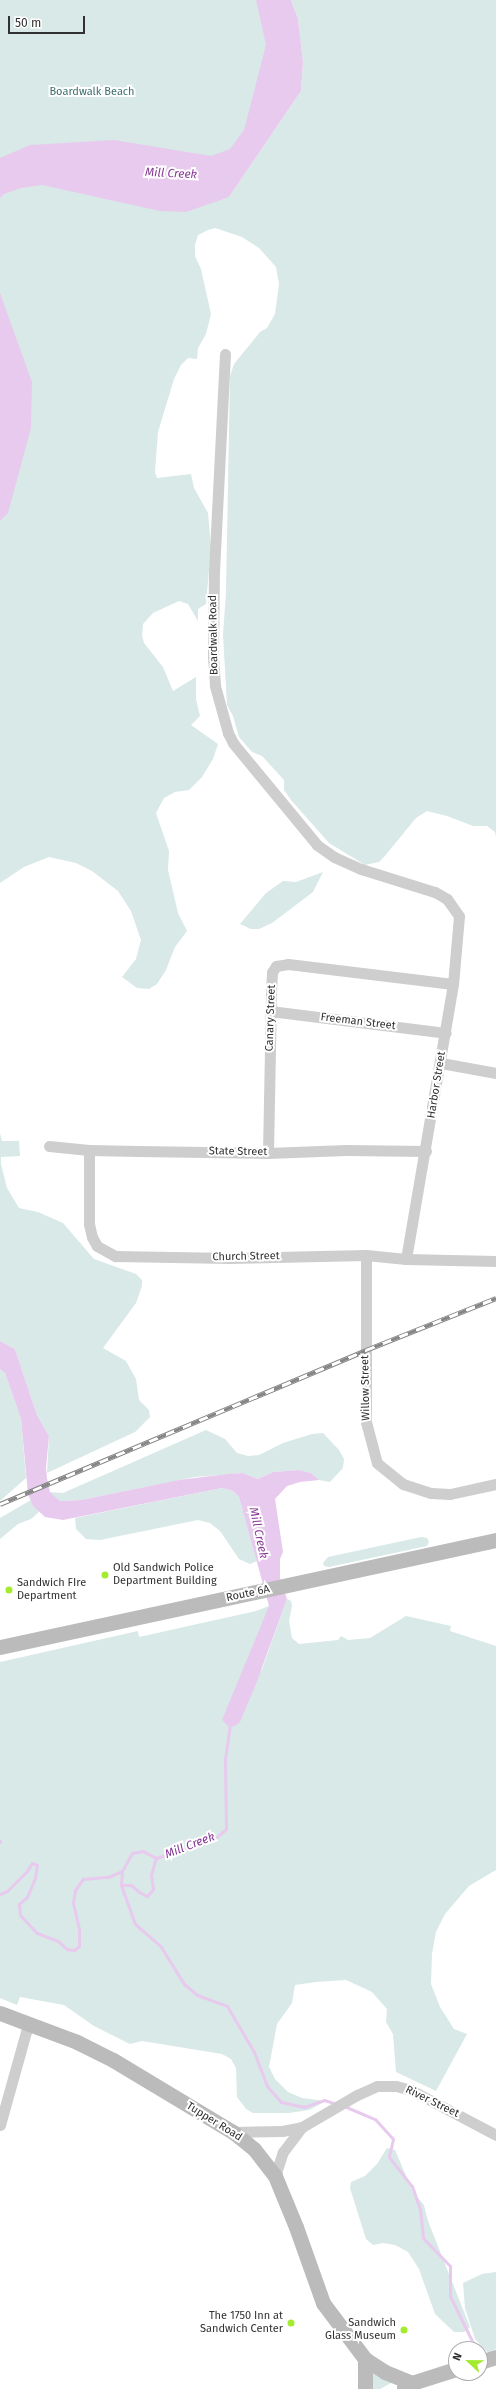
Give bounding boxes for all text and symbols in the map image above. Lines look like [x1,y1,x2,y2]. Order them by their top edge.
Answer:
scale bar [10,8,87,34]
text: 50 m [15,16,41,30]
park label: Boardwalk Beach [49,85,135,99]
water label: Mill Creek [145,165,197,183]
street label: Boardwalk Road [207,595,221,675]
street label: Canary Street [263,984,279,1052]
street label: Freeman Street [320,1011,396,1033]
street label: Harbor Street [425,1051,449,1119]
street label: State Street [209,1145,267,1159]
street label: Church Street [212,1250,280,1264]
street label: Willow Street [359,1355,373,1421]
water label: Mill Creek [246,1506,270,1560]
place label: Old Sandwich Police Department Building [113,1562,217,1588]
marker: Old Sandwich Police Department Building [100,1570,110,1580]
place label: Sandwich FIre Department [17,1577,86,1603]
street label: Route 6A [225,1583,271,1605]
marker: Sandwich FIre Department [4,1585,14,1595]
water label: Mill Creek [163,1830,217,1862]
street label: River Street [403,2083,461,2121]
street label: Tupper Road [184,2100,244,2144]
place label: The 1750 Inn at Sandwich Center [200,2310,283,2336]
place label: Sandwich Glass Museum [325,2317,396,2343]
marker: The 1750 Inn at Sandwich Center [286,2318,296,2328]
marker: Sandwich Glass Museum [399,2325,409,2335]
north arrow [448,2341,488,2381]
text: N [450,2351,465,2363]

